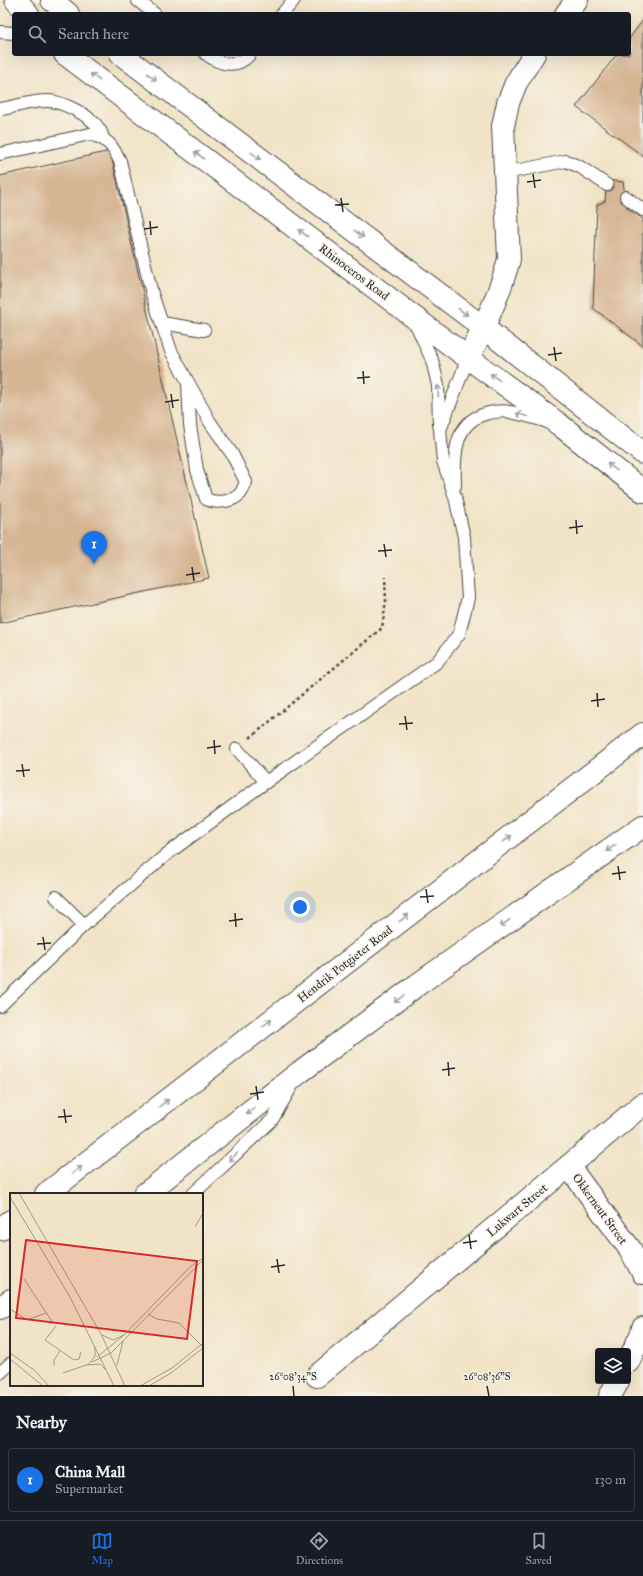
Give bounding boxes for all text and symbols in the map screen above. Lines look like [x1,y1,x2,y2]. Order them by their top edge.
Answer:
search box [12,12,631,56]
icon: search [26,23,48,45]
text: Search here [58,25,129,43]
one-way arrow [90,73,101,81]
one-way arrow [146,73,157,82]
one-way arrow [193,151,204,159]
one-way arrow [250,151,261,160]
one-way arrow [297,229,308,237]
one-way arrow [354,230,365,238]
street label: Rhinoceros Road [316,241,392,303]
one-way arrow [458,308,469,316]
one-way arrow [489,373,500,382]
one-way arrow [434,385,442,398]
one-way arrow [516,411,529,418]
one-way arrow [607,462,618,471]
pin: 1 [81,531,107,564]
one-way arrow [501,835,512,843]
one-way arrow [606,844,617,852]
your location [290,897,310,917]
one-way arrow [398,914,409,923]
one-way arrow [500,919,511,927]
street label: Hendrik Potgieter Road [295,923,396,1006]
one-way arrow [394,995,405,1003]
one-way arrow [262,1019,273,1028]
one-way arrow [159,1098,170,1107]
one-way arrow [245,1107,256,1115]
one-way arrow [228,1152,238,1162]
one-way arrow [72,1166,83,1174]
street label: Okkerneut Street [570,1171,631,1248]
street label: Lukwart Street [484,1180,551,1239]
inset map [10,1193,203,1386]
map controls [595,1348,631,1384]
button: layers [595,1348,631,1384]
text: 26°08'34"S [269,1371,317,1383]
text: 26°08'36"S [464,1371,511,1383]
text: Nearby [16,1412,67,1433]
text: China Mall [55,1463,125,1481]
text: 1 [27,1472,33,1488]
text: 130 m [594,1472,626,1488]
text: Supermarket [55,1481,123,1497]
tab: Map [91,1530,113,1567]
tab: Directions [296,1530,343,1567]
tab: Saved [526,1530,552,1567]

